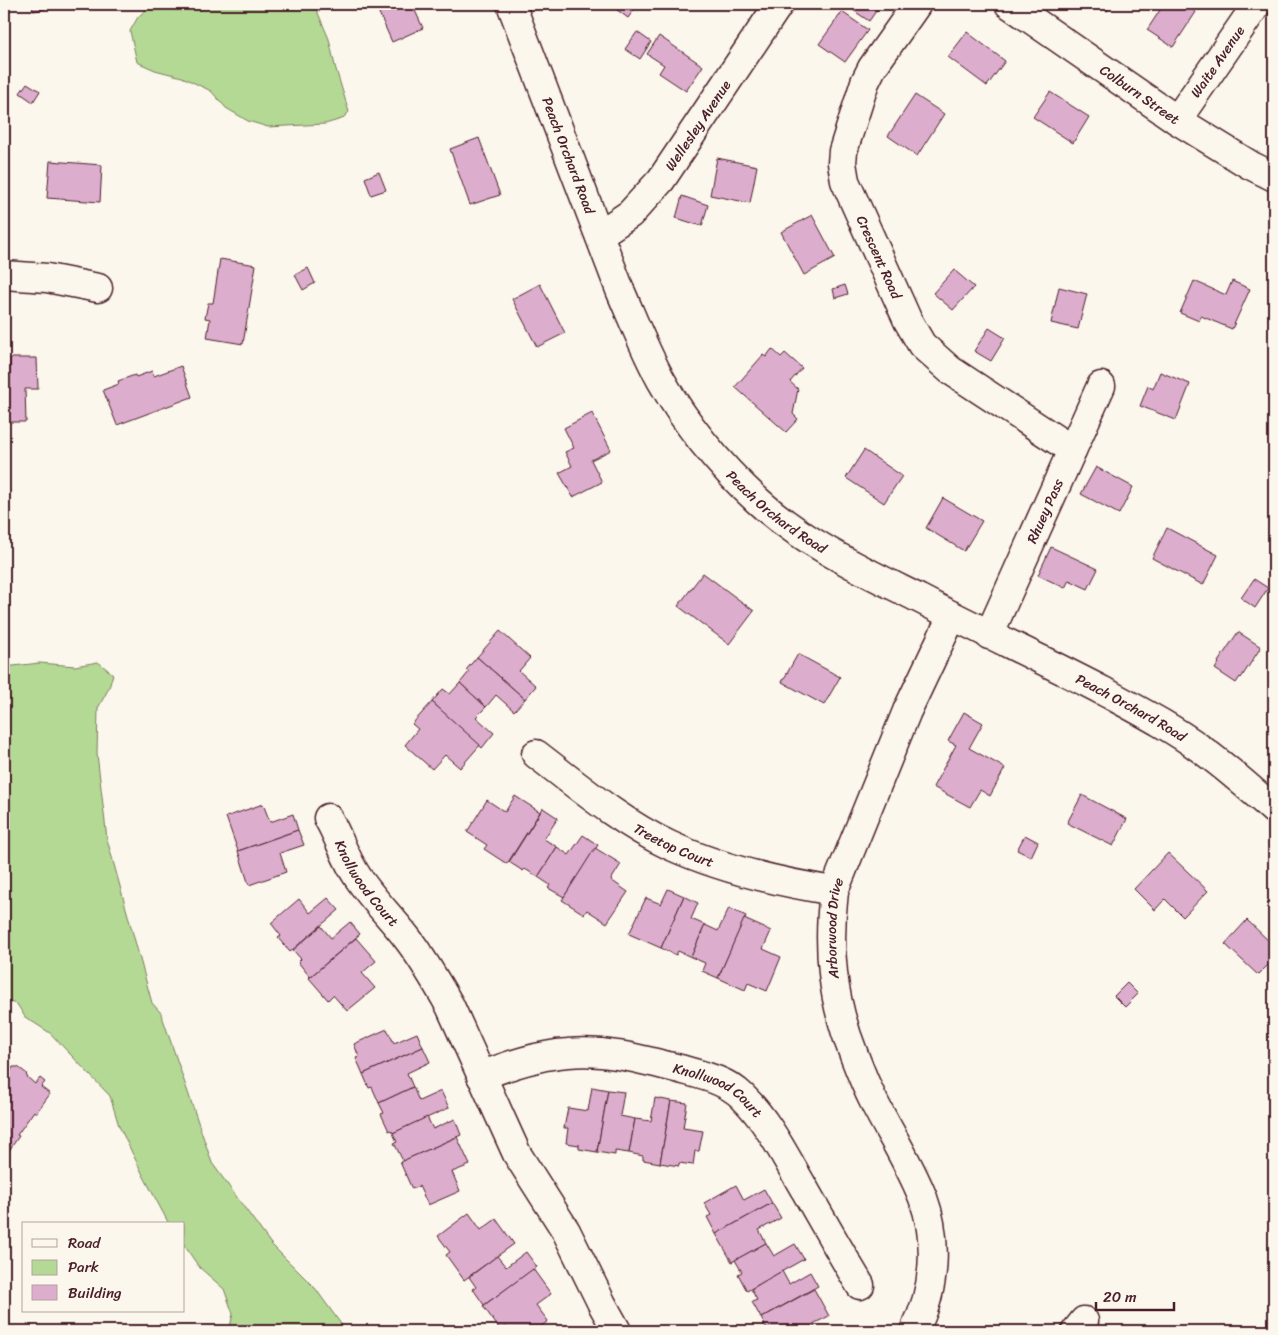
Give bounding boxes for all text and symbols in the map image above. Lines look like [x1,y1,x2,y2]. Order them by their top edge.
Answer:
street label: Waite Avenue [1184,20,1252,103]
street label: Colburn Street [1094,58,1185,131]
street label: Wellesley Avenue [658,75,738,176]
street label: Peach Orchard Road [535,93,603,219]
street label: Crescent Road [849,211,909,305]
street label: Peach Orchard Road [720,464,833,562]
street label: Rhuey Pass [1020,474,1071,548]
street label: Peach Orchard Road [1071,667,1193,750]
street label: Treetop Court [628,816,717,875]
street label: Knollwood Court [327,836,405,932]
street label: Arborwood Drive [819,874,851,981]
street label: Knollwood Court [670,1056,769,1124]
legend [22,1222,185,1312]
text: Road [68,1230,101,1256]
text: Park [68,1254,99,1280]
text: Building [68,1280,122,1306]
scale bar [1096,1280,1173,1312]
text: 20 m [1103,1284,1137,1310]

